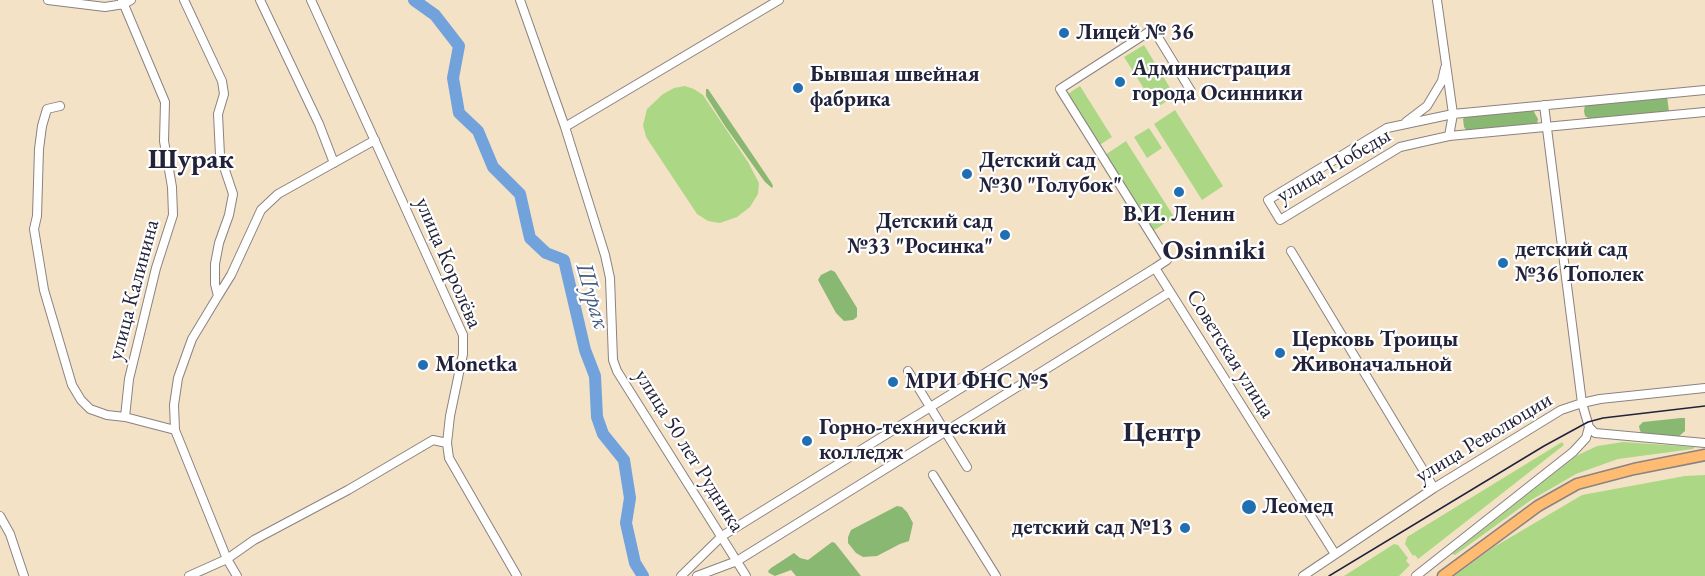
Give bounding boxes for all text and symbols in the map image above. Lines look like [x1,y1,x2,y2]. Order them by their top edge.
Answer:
place label: Лицей № 36 [1076,20,1194,46]
marker: Лицей № 36 [1057,26,1071,40]
place label: Администрация города Осинники [1132,56,1303,107]
place label: Бывшая швейная фабрика [810,62,979,113]
marker: Администрация города Осинники [1113,75,1127,89]
marker: Бывшая швейная фабрика [791,81,805,95]
street label: улица Победы [1272,123,1396,209]
district label: Шурак [148,143,234,177]
place label: Детский сад №30 "Голубок" [979,148,1122,200]
marker: Детский сад №30 "Голубок" [960,167,974,181]
marker: В.И. Ленин [1172,185,1186,199]
street label: улица Королёва [409,194,487,332]
place label: В.И. Ленин [1123,202,1235,228]
place label: Детский сад №33 "Росинка" [847,209,993,260]
street label: улица Калинина [103,217,165,363]
marker: Детский сад №33 "Росинка" [998,228,1012,242]
district label: Osinniki [1162,234,1266,268]
place label: детский сад №36 Тополек [1515,237,1644,288]
marker: детский сад №36 Тополек [1496,256,1510,270]
water label: Шурак [569,259,615,333]
street label: Советская улица [1180,285,1280,423]
place label: Церковь Троицы Живоначальной [1292,327,1458,378]
marker: Церковь Троицы Живоначальной [1273,346,1287,360]
place label: Monetka [435,352,517,378]
marker: Monetka [416,358,430,372]
street label: улица 50 лет Рудника [628,365,750,537]
place label: МРИ ФНС №5 [905,369,1049,395]
marker: МРИ ФНС №5 [886,375,900,389]
street label: улица Революции [1411,387,1557,489]
place label: Горно-технический колледж [819,415,1006,466]
district label: Центр [1123,416,1201,450]
marker: Горно-технический колледж [800,434,814,448]
place label: Леомед [1262,494,1334,520]
marker: Леомед [1240,498,1258,516]
place label: детский сад №13 [1012,515,1173,541]
marker: детский сад №13 [1178,521,1192,535]

